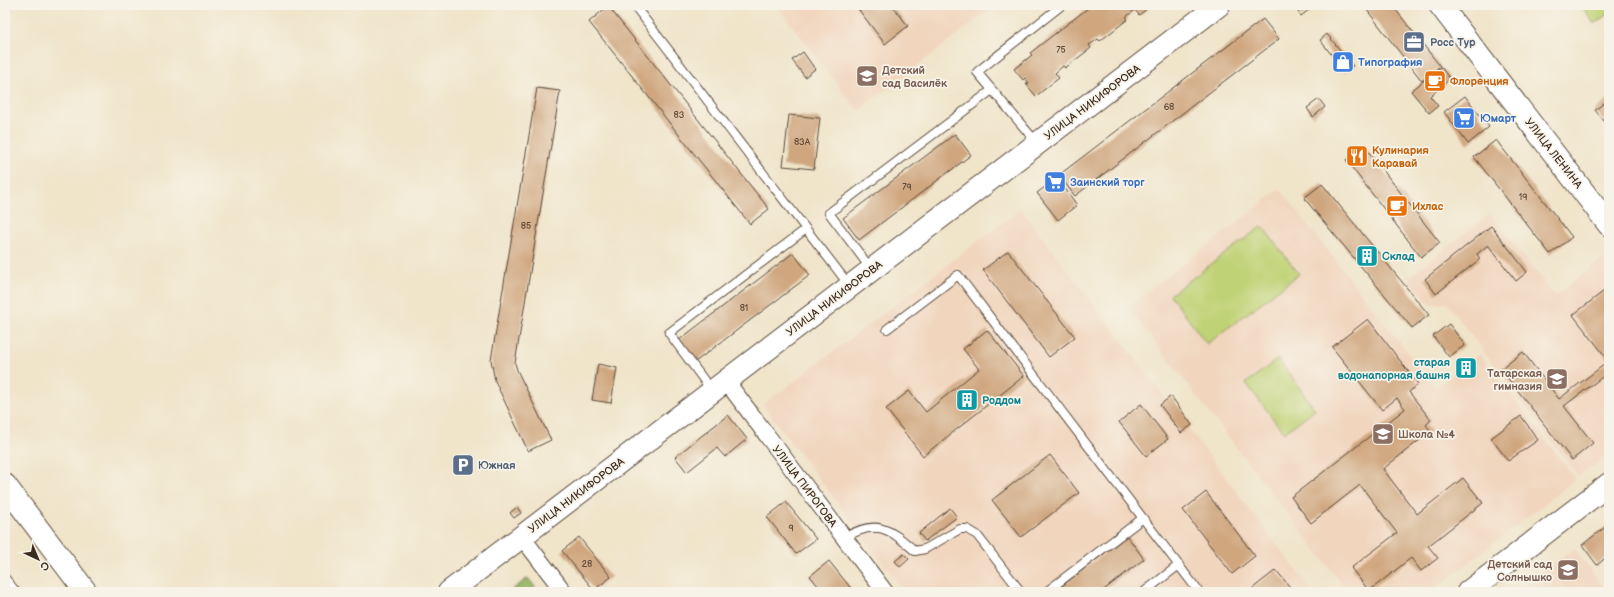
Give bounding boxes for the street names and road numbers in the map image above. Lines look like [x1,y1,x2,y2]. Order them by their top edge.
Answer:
street label: УЛИЦА НИКИФОРОВА [1042,62,1143,143]
street label: УЛИЦА ЛЕНИНА [1522,116,1585,191]
street label: УЛИЦА НИКИФОРОВА [784,258,885,339]
street label: УЛИЦА ПИРОГОВА [770,443,840,530]
street label: УЛИЦА НИКИФОРОВА [526,455,627,536]

